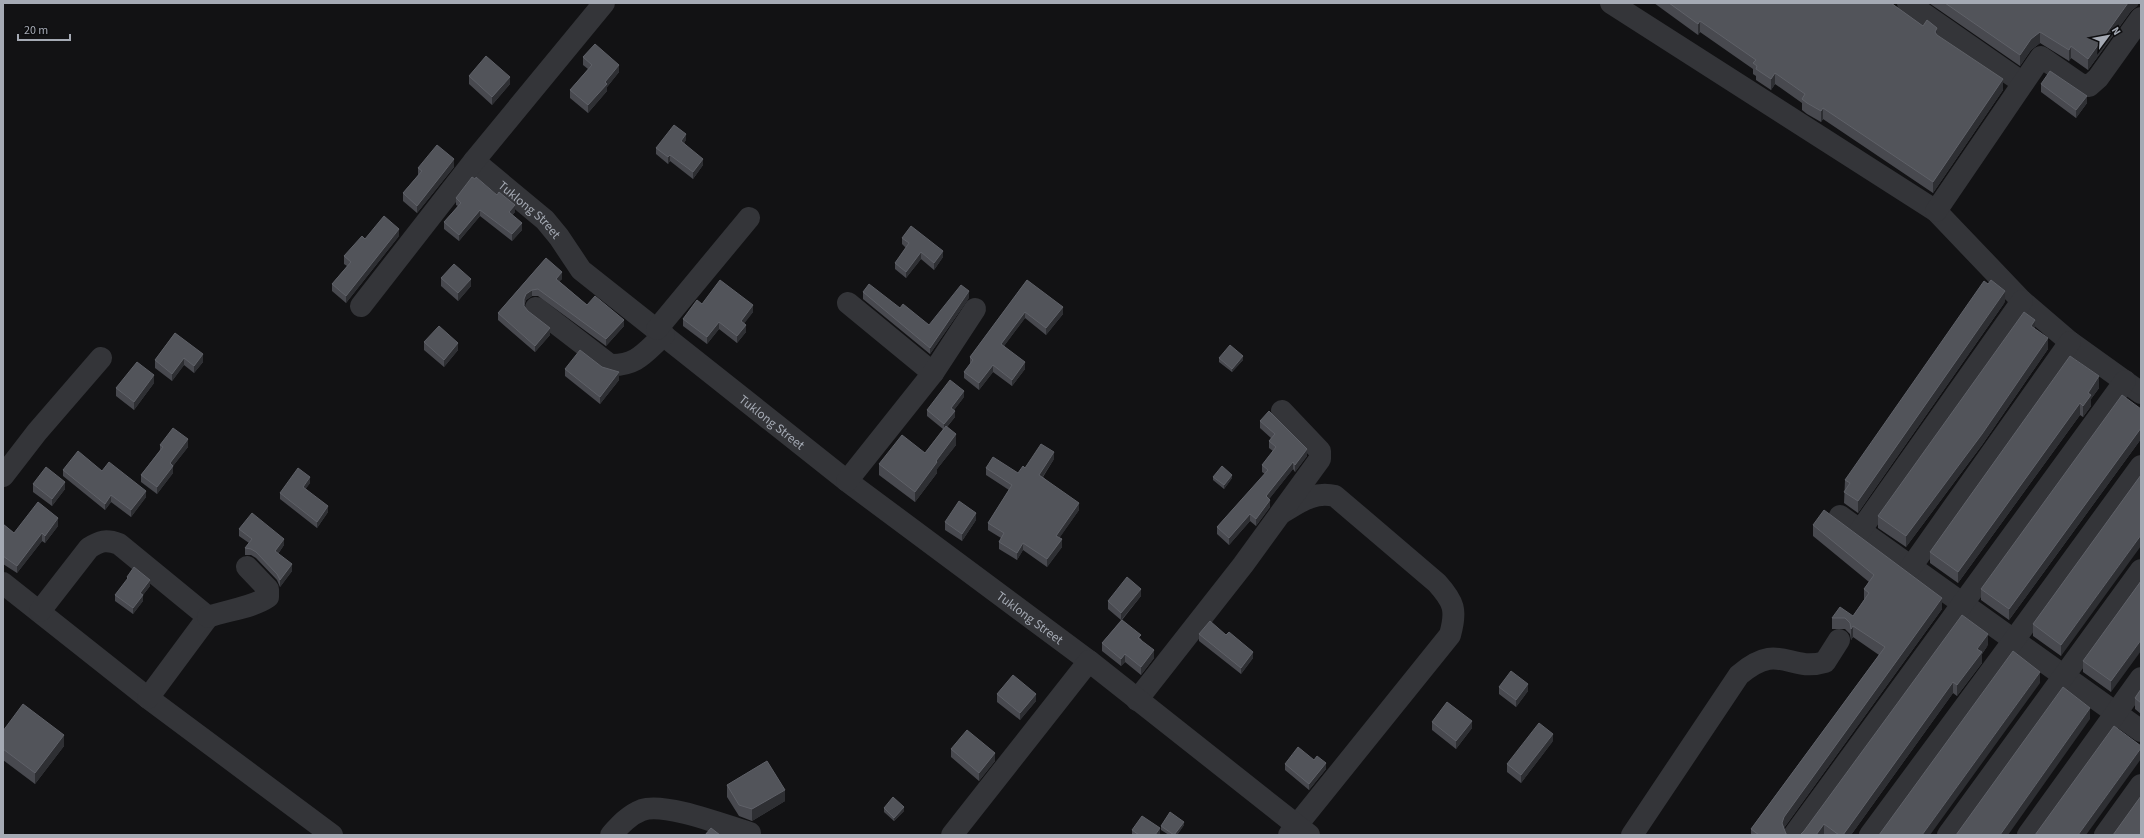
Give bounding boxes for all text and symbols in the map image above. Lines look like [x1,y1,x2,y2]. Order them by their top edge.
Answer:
scale bar [18,16,70,42]
north arrow [2088,16,2128,56]
text: 20 m [24,22,48,39]
text: N [2108,24,2124,38]
street label: Tuklong Street [494,177,565,243]
street label: Tuklong Street [735,391,809,454]
street label: Tuklong Street [993,587,1067,649]

